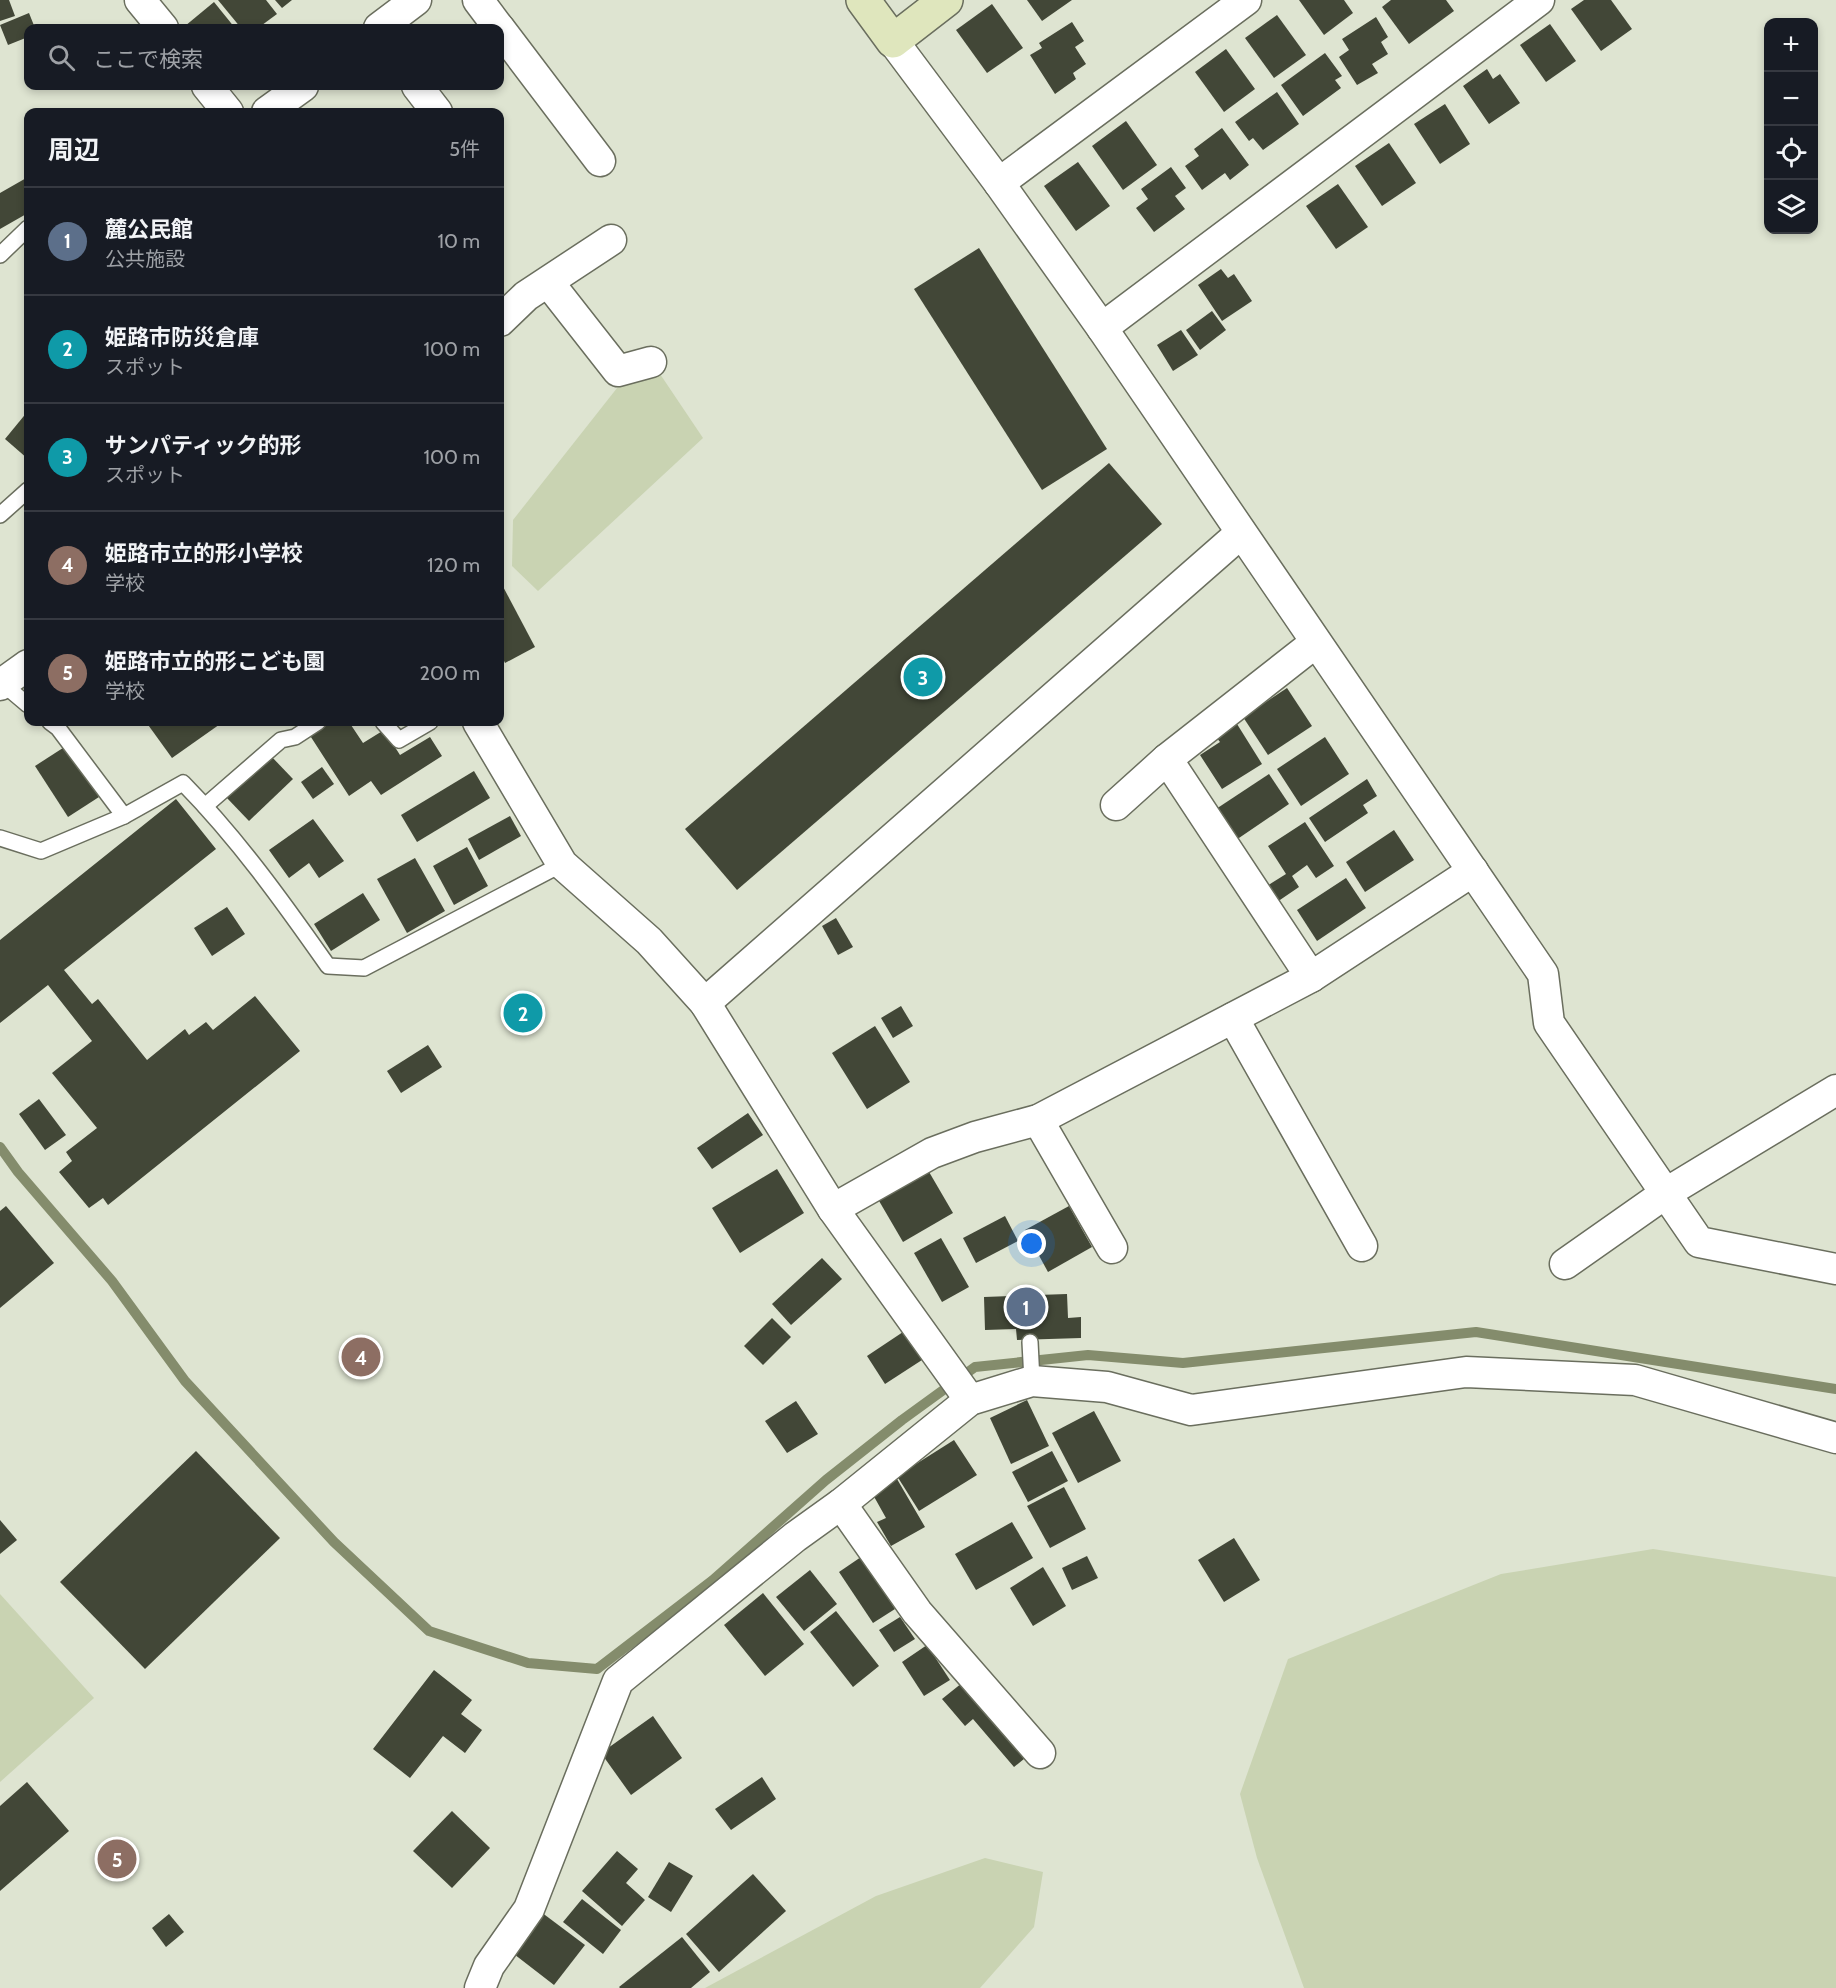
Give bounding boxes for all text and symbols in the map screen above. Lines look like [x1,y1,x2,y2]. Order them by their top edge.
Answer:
map controls [1764,18,1818,234]
button: + [1764,18,1818,72]
search box [24,24,504,90]
icon: search [45,41,78,74]
text: ここで検索 [93,46,203,73]
button: − [1764,72,1818,126]
button: locate [1764,126,1818,180]
text: 周辺 [48,134,100,166]
text: 5件 [449,137,480,161]
button: layers [1764,180,1818,234]
text: 麓公民館 [105,216,193,243]
text: 1 [64,229,71,253]
text: 10 m [437,229,480,253]
text: 公共施設 [105,247,185,271]
text: 姫路市防災倉庫 [105,324,259,351]
text: 2 [62,337,73,361]
text: 100 m [424,337,480,361]
text: スポット [105,355,185,379]
text: サンパティック的形 [105,432,302,459]
text: 3 [62,445,73,469]
text: 100 m [424,445,480,469]
text: スポット [105,463,185,487]
text: 姫路市立的形小学校 [105,540,303,567]
text: 4 [61,553,74,577]
text: 120 m [427,553,480,577]
text: 学校 [105,571,145,595]
text: 姫路市立的形こども園 [105,648,325,675]
pin: 3 [904,654,942,700]
text: 5 [62,661,73,685]
text: 200 m [420,661,480,685]
text: 学校 [105,679,145,703]
pin: 2 [504,990,542,1036]
your location [1017,1229,1046,1258]
pin: 1 [1006,1284,1046,1330]
pin: 4 [342,1334,380,1380]
pin: 5 [98,1836,136,1882]

